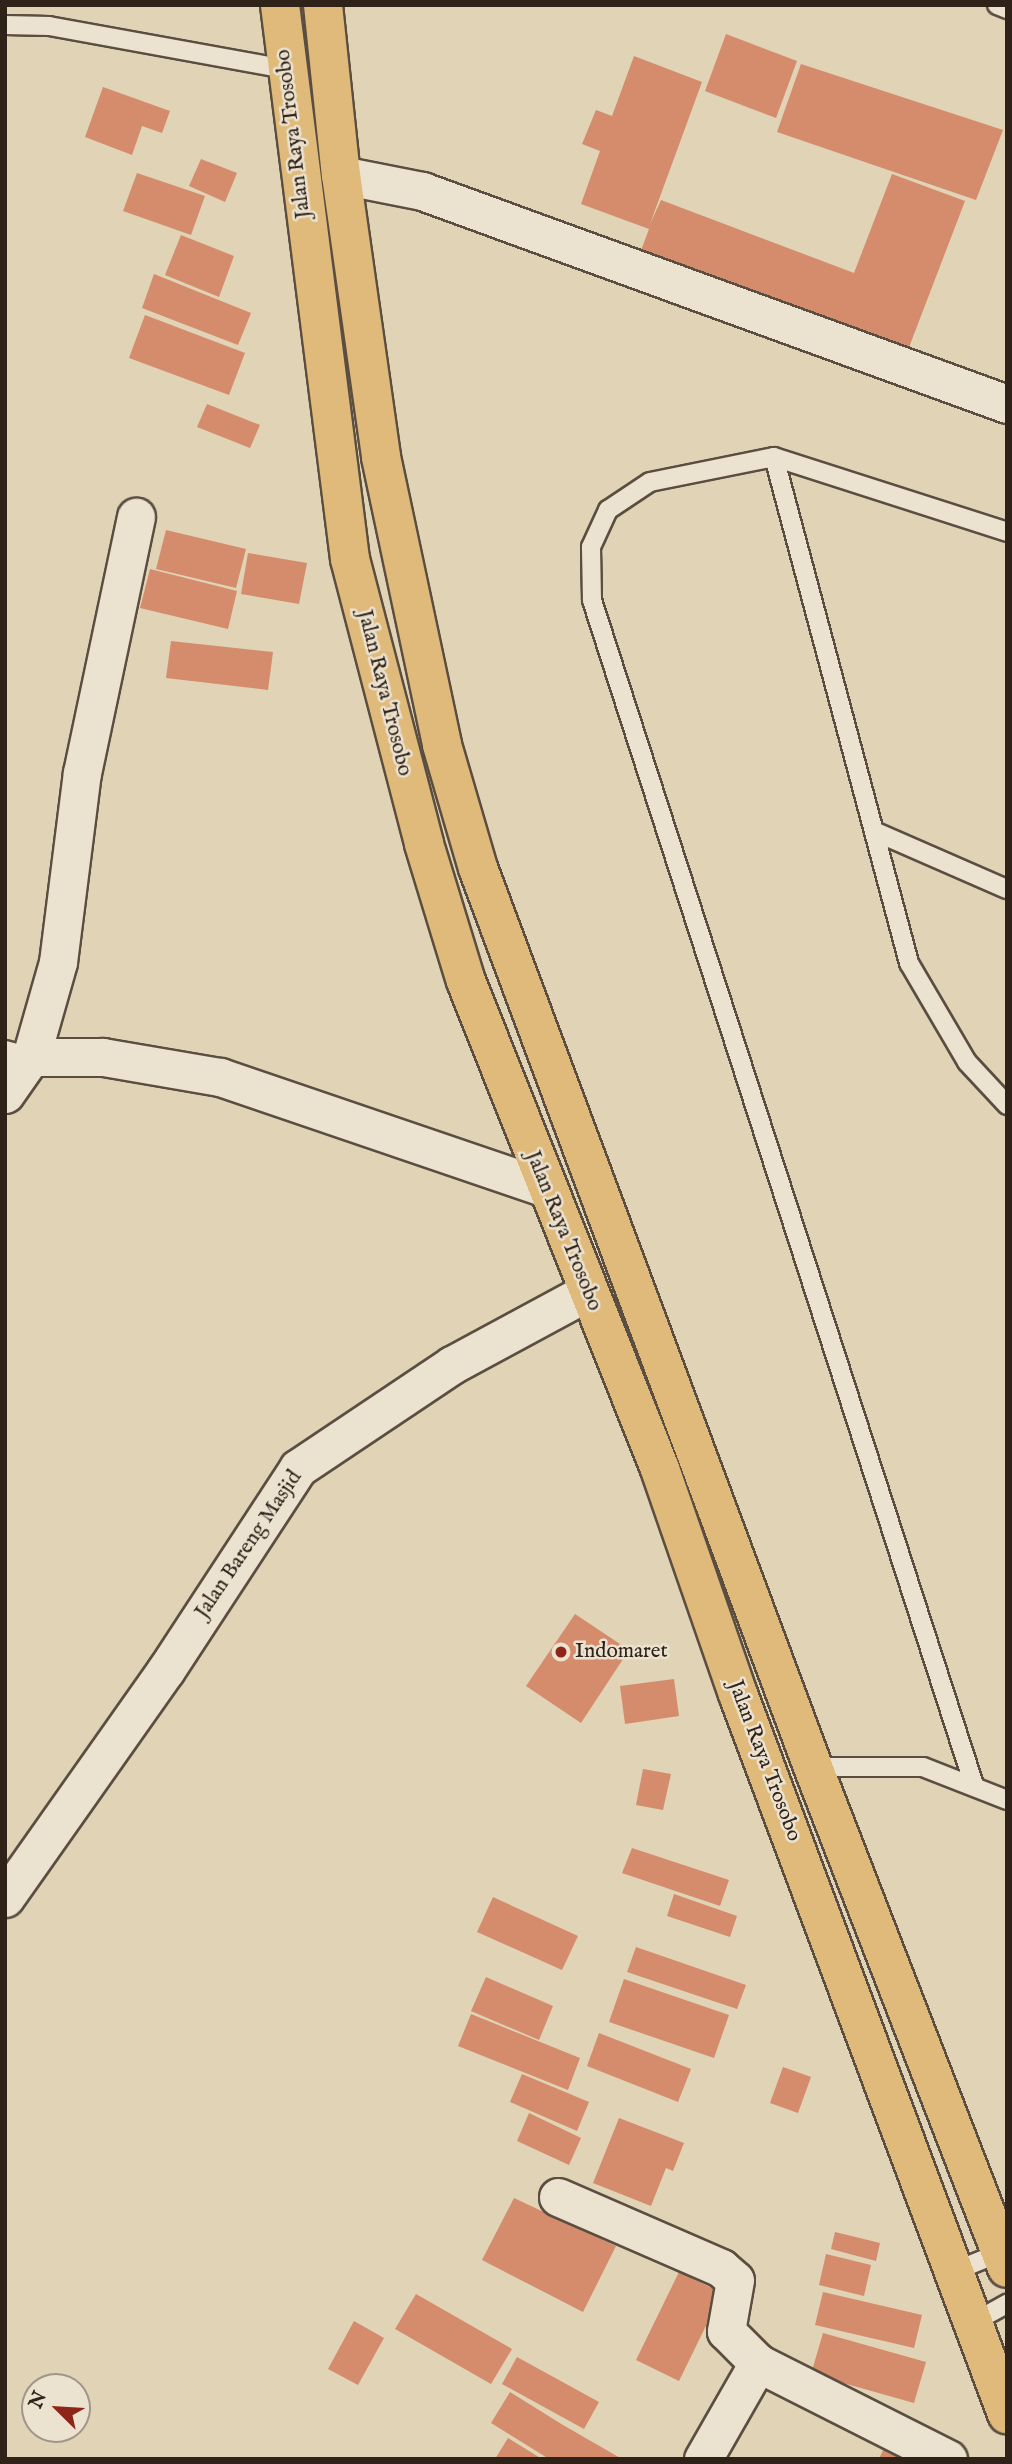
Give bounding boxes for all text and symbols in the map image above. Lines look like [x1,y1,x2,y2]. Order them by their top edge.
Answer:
street label: Jalan Raya Trosobo [271,48,317,220]
street label: Jalan Raya Trosobo [351,607,417,779]
street label: Jalan Raya Trosobo [519,1147,607,1315]
street label: Jalan Bareng Masjid [190,1466,308,1624]
place label: Indomaret [575,1639,668,1665]
marker: Indomaret [553,1644,569,1660]
street label: Jalan Raya Trosobo [722,1677,806,1845]
north arrow [21,2373,91,2443]
text: N [24,2388,53,2413]

